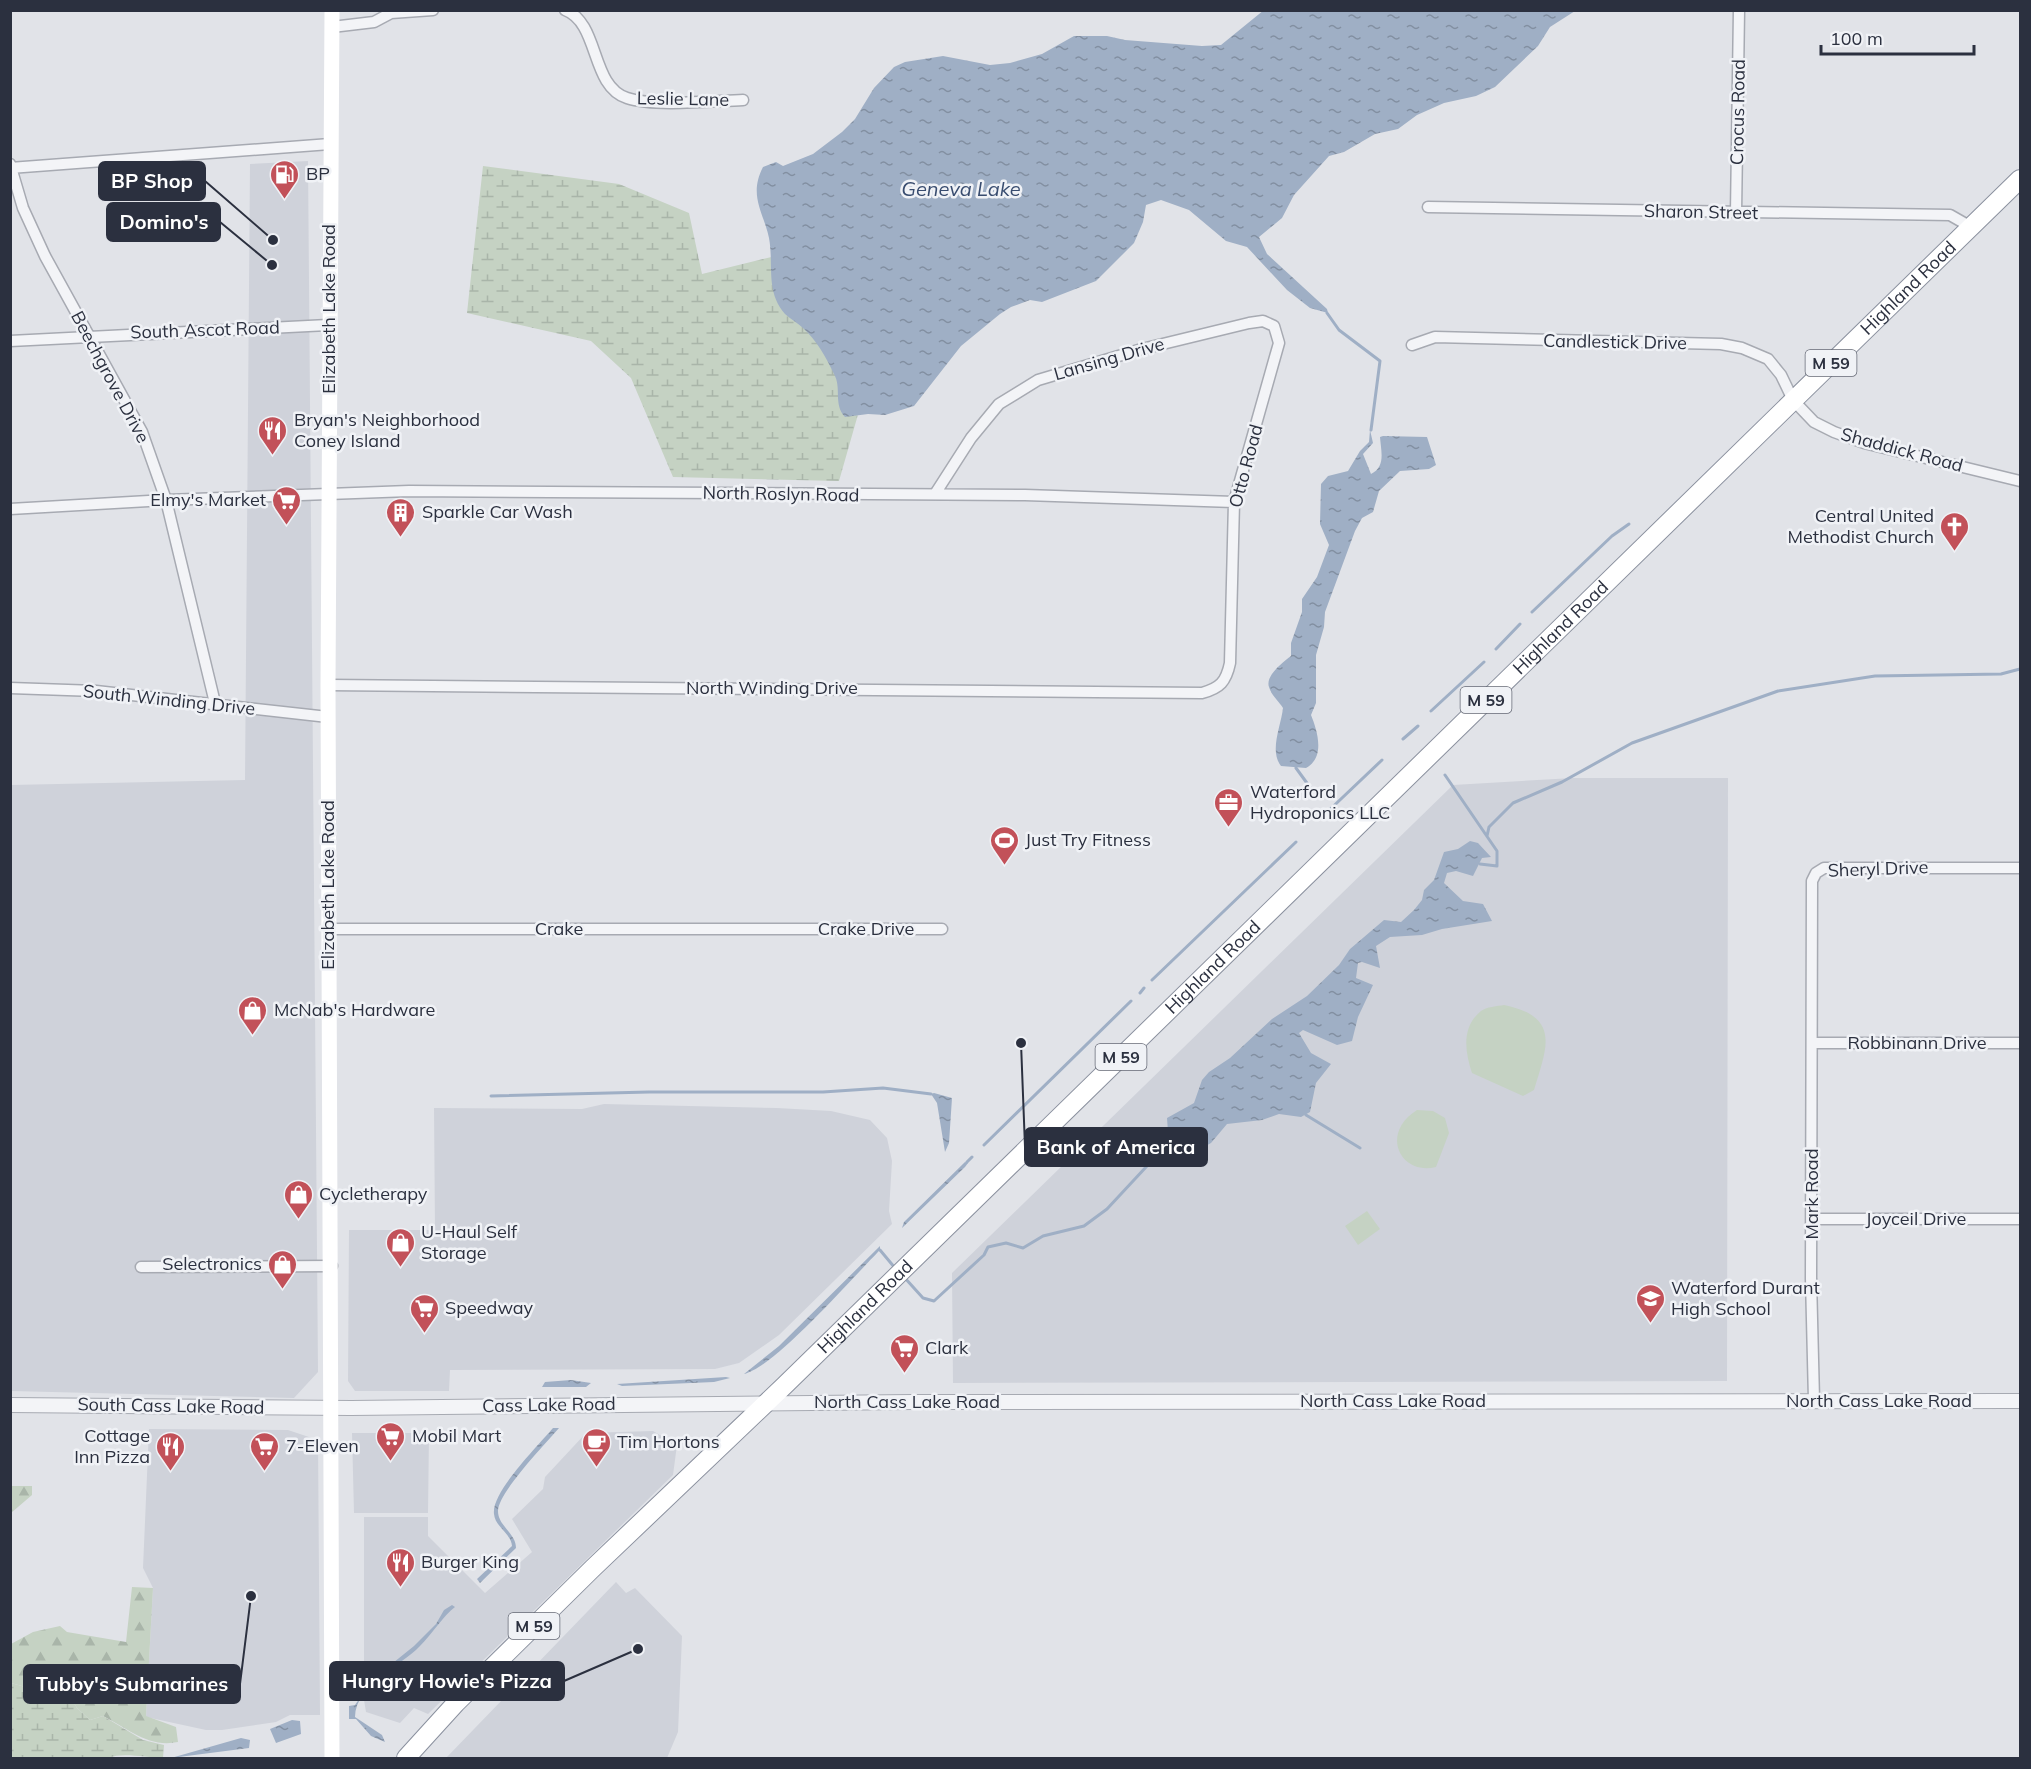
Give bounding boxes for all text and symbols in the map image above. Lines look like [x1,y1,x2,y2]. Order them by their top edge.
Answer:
scale bar [1821,18,1974,56]
text: 100 m [1830,27,1883,50]
street label: Crocus Road [1725,59,1750,165]
street label: Leslie Lane [637,86,729,111]
fuel station icon: BP [269,158,301,200]
callout: BP Shop [99,162,205,200]
place label: BP [306,162,330,185]
text: BP Shop [111,168,193,193]
water label: Geneva Lake [901,176,1021,201]
street label: Sharon Street [1644,199,1758,224]
callout: Domino's [107,203,220,241]
text: Domino's [119,209,209,234]
street label: Elizabeth Lake Road [317,224,340,394]
street label: Highland Road [1855,236,1961,340]
street label: Beechgrove Drive [66,307,155,447]
street label: South Ascot Road [130,315,280,344]
street label: Candlestick Drive [1543,329,1687,354]
street label: Lansing Drive [1051,332,1167,385]
road number: M 59 [1806,350,1856,376]
place label: Bryan's Neighborhood Coney Island [294,408,480,452]
restaurant icon: Bryan's Neighborhood Coney Island [257,414,289,456]
street label: Otto Road [1223,422,1268,510]
street label: Shaddick Road [1839,422,1966,477]
street label: North Roslyn Road [702,481,860,506]
supermarket icon: Elmy's Market [271,484,303,526]
place label: Elmy's Market [150,488,266,511]
building icon: Sparkle Car Wash [385,496,417,538]
place label: Sparkle Car Wash [422,500,573,523]
place label: Central United Methodist Church [1788,504,1934,548]
church icon: Central United Methodist Church [1939,510,1971,552]
street label: Highland Road [1508,575,1613,679]
street label: North Winding Drive [686,676,858,699]
street label: South Winding Drive [82,679,256,720]
road number: M 59 [1460,687,1512,713]
place label: Waterford Hydroponics LLC [1250,780,1390,824]
office icon: Waterford Hydroponics LLC [1213,786,1245,828]
street label: Elizabeth Lake Road [316,800,339,970]
sports icon: Just Try Fitness [988,824,1020,866]
place label: Just Try Fitness [1025,828,1151,851]
street label: Sheryl Drive [1827,855,1929,882]
street label: Highland Road [1160,915,1265,1019]
street label: Crake [535,917,583,940]
street label: Crake Drive [818,917,914,940]
shop icon: McNab's Hardware [237,994,269,1036]
place label: McNab's Hardware [274,998,435,1021]
street label: Robbinann Drive [1847,1031,1987,1054]
road number: M 59 [1096,1044,1146,1070]
callout: Bank of America [1025,1128,1207,1166]
text: Bank of America [1037,1134,1195,1159]
street label: Mark Road [1800,1149,1823,1239]
shop icon: Cycletherapy [282,1178,314,1220]
place label: Cycletherapy [319,1182,428,1205]
street label: Joyceil Drive [1866,1207,1966,1230]
place label: U-Haul Self Storage [421,1220,518,1264]
shop icon: U-Haul Self Storage [384,1226,416,1268]
shop icon: Selectronics [267,1248,299,1290]
place label: Selectronics [162,1252,262,1275]
street label: Highland Road [812,1254,918,1358]
place label: Waterford Durant High School [1671,1276,1820,1320]
school or university icon: Waterford Durant High School [1634,1282,1666,1324]
supermarket icon: Speedway [408,1292,440,1334]
place label: Speedway [445,1296,534,1319]
supermarket icon: Clark [888,1332,920,1374]
place label: Clark [925,1336,969,1359]
street label: North Cass Lake Road [1300,1389,1486,1412]
street label: North Cass Lake Road [1786,1389,1972,1412]
street label: North Cass Lake Road [814,1390,1000,1413]
street label: South Cass Lake Road [77,1392,265,1419]
street label: Cass Lake Road [482,1392,616,1417]
supermarket icon: Mobil Mart [375,1420,407,1462]
place label: Cottage Inn Pizza [74,1424,150,1468]
place label: Mobil Mart [412,1424,501,1447]
cafe icon: Tim Hortons [580,1426,612,1468]
restaurant icon: Cottage Inn Pizza [155,1430,187,1472]
supermarket icon: 7-Eleven [249,1430,281,1472]
place label: Tim Hortons [617,1430,720,1453]
place label: 7-Eleven [286,1434,359,1457]
restaurant icon: Burger King [384,1546,416,1588]
place label: Burger King [421,1550,519,1573]
road number: M 59 [508,1613,560,1639]
callout: Hungry Howie's Pizza [330,1662,564,1700]
callout: Tubby's Submarines [24,1665,240,1703]
text: Hungry Howie's Pizza [342,1668,552,1693]
text: Tubby's Submarines [36,1671,228,1696]

